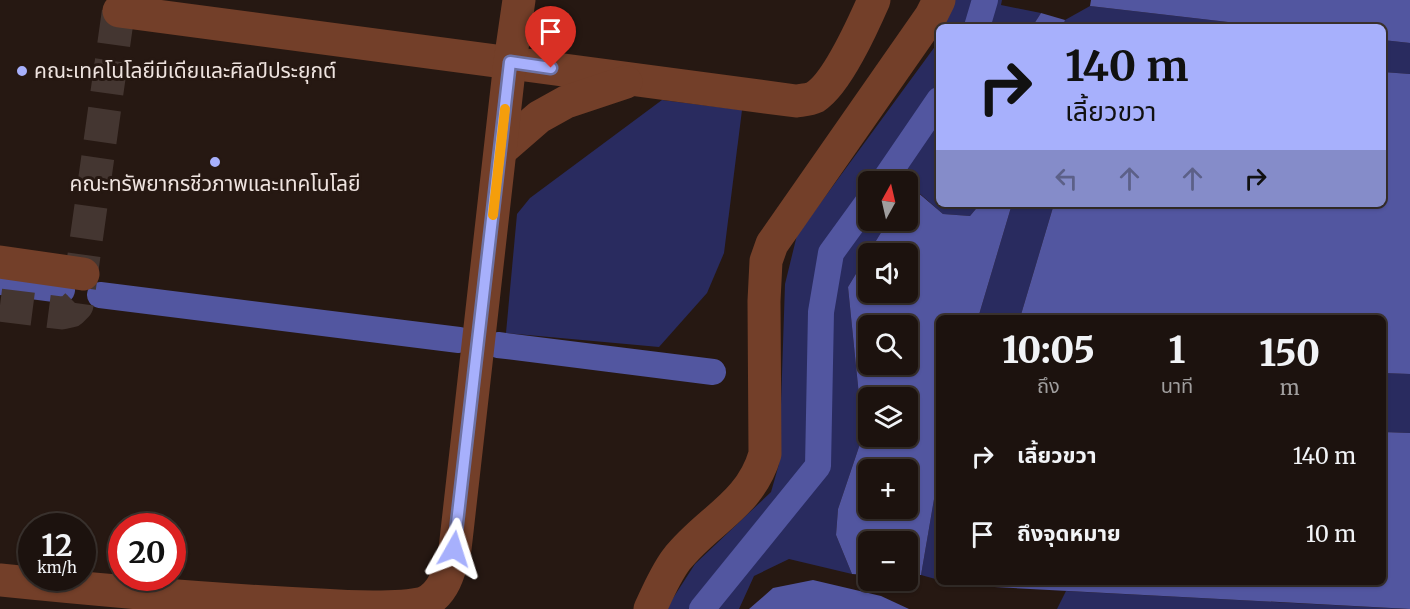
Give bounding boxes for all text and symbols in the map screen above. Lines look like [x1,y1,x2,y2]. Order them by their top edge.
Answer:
pin [525,6,576,68]
icon: arrive [534,15,567,48]
text: 140 m [1065,40,1188,92]
icon: right [966,48,1044,126]
place label: คณะเทคโนโลยีมีเดียและศิลป์ประยุกต์ [34,57,336,84]
marker: คณะเทคโนโลยีมีเดียและศิลป์ประยุกต์ [15,64,29,78]
text: เลี้ยวขวา [1065,94,1156,128]
marker: คณะทรัพยากรชีวภาพและเทคโนโลยี [208,155,222,169]
icon: left [1050,162,1083,195]
icon: ahead [1113,162,1146,195]
icon: ahead [1176,162,1209,195]
icon: right [1239,162,1272,195]
place label: คณะทรัพยากรชีวภาพและเทคโนโลยี [70,170,360,197]
north arrow [858,171,918,231]
map controls [858,171,918,591]
button: sound [858,243,918,303]
button: search [858,315,918,375]
text: 10:05 [1002,328,1095,373]
text: 1 [1169,328,1185,373]
text: 150 [1259,331,1320,376]
text: ถึง [1037,373,1060,398]
text: นาที [1161,373,1193,398]
text: m [1280,375,1300,400]
button: layers [858,387,918,447]
icon: right [966,440,999,473]
text: เลี้ยวขวา [1017,441,1097,469]
text: 140 m [1293,442,1356,470]
button: + [858,459,918,519]
speed limit sign: 20 [108,513,186,591]
position arrow [422,517,486,581]
icon: arrive [966,518,999,551]
text: ถึงจุดหมาย [1017,519,1121,547]
text: 10 m [1306,520,1356,548]
text: 12 [41,526,73,564]
button: − [858,531,918,591]
text: km/h [37,558,77,577]

